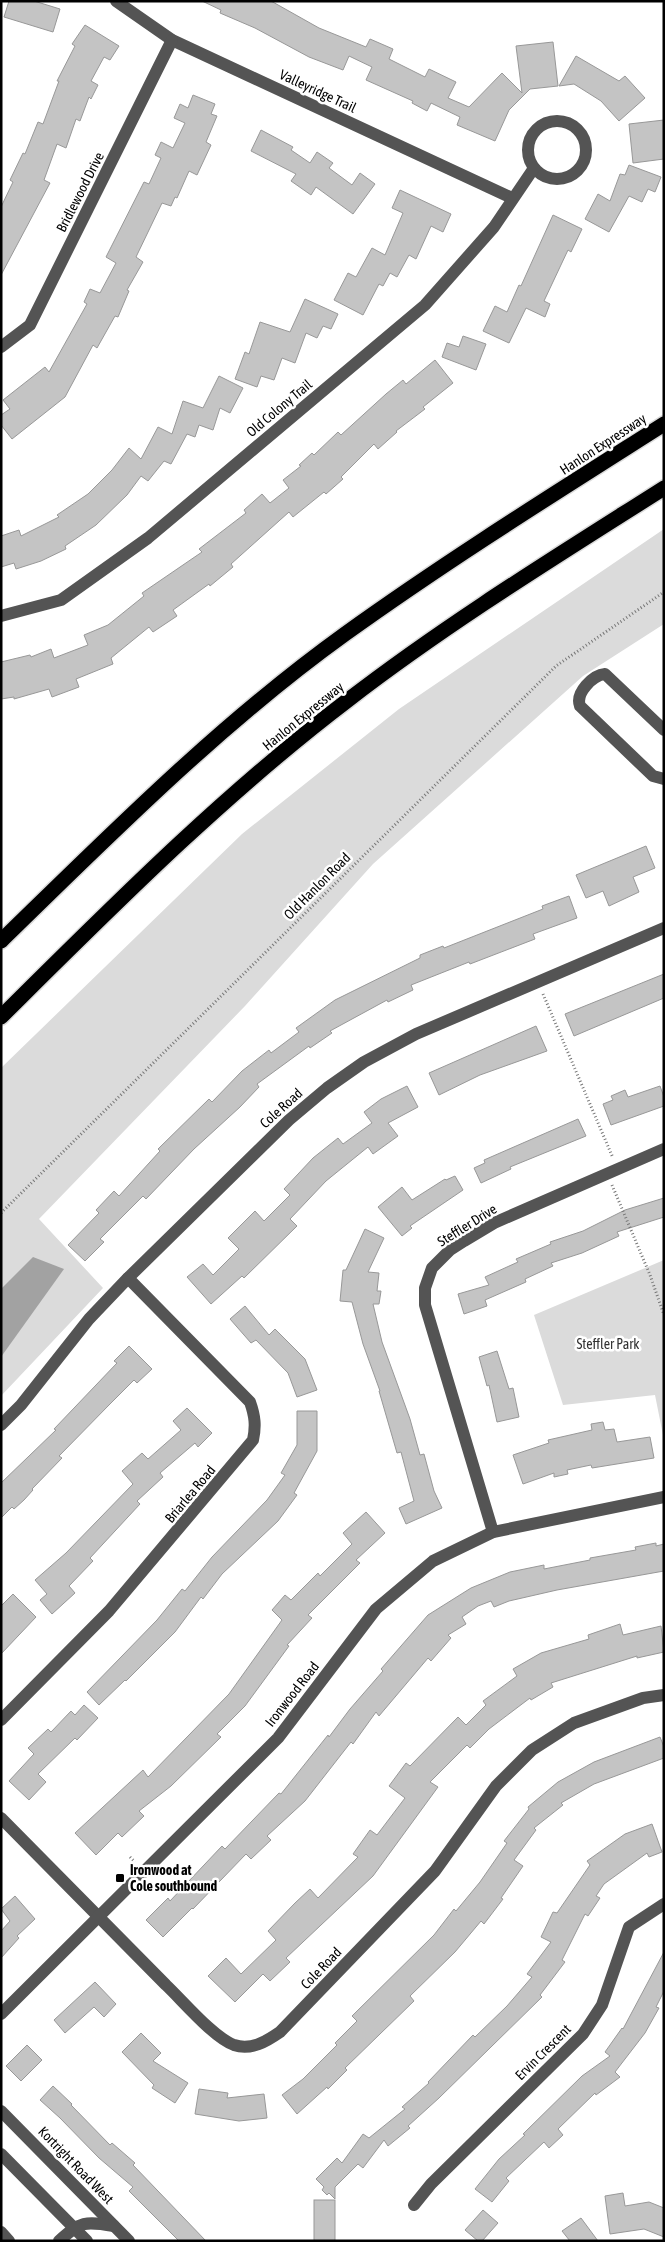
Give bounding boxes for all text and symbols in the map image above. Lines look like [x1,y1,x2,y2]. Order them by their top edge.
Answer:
street label: Valleyridge Trail [277,66,359,116]
street label: Bridlewood Drive [53,149,107,235]
street label: Old Colony Trail [243,376,315,440]
street label: Hanlon Expressway [557,410,649,478]
street label: Hanlon Expressway [259,678,347,754]
street label: Old Hanlon Road [280,849,354,923]
street label: Cole Road [257,1085,305,1131]
street label: Steffler Drive [434,1200,500,1250]
park label: Steffler Park [576,1336,640,1352]
street label: Briarlea Road [161,1462,219,1526]
street label: Ironwood Road [262,1658,322,1730]
place label: Ironwood at Cole southbound [130,1862,218,1894]
marker: Ironwood at Cole southbound [114,1872,126,1884]
street label: Cole Road [297,1944,345,1992]
street label: Ervin Crescent [512,2021,574,2083]
street label: Kortright Road West [35,2123,117,2207]

